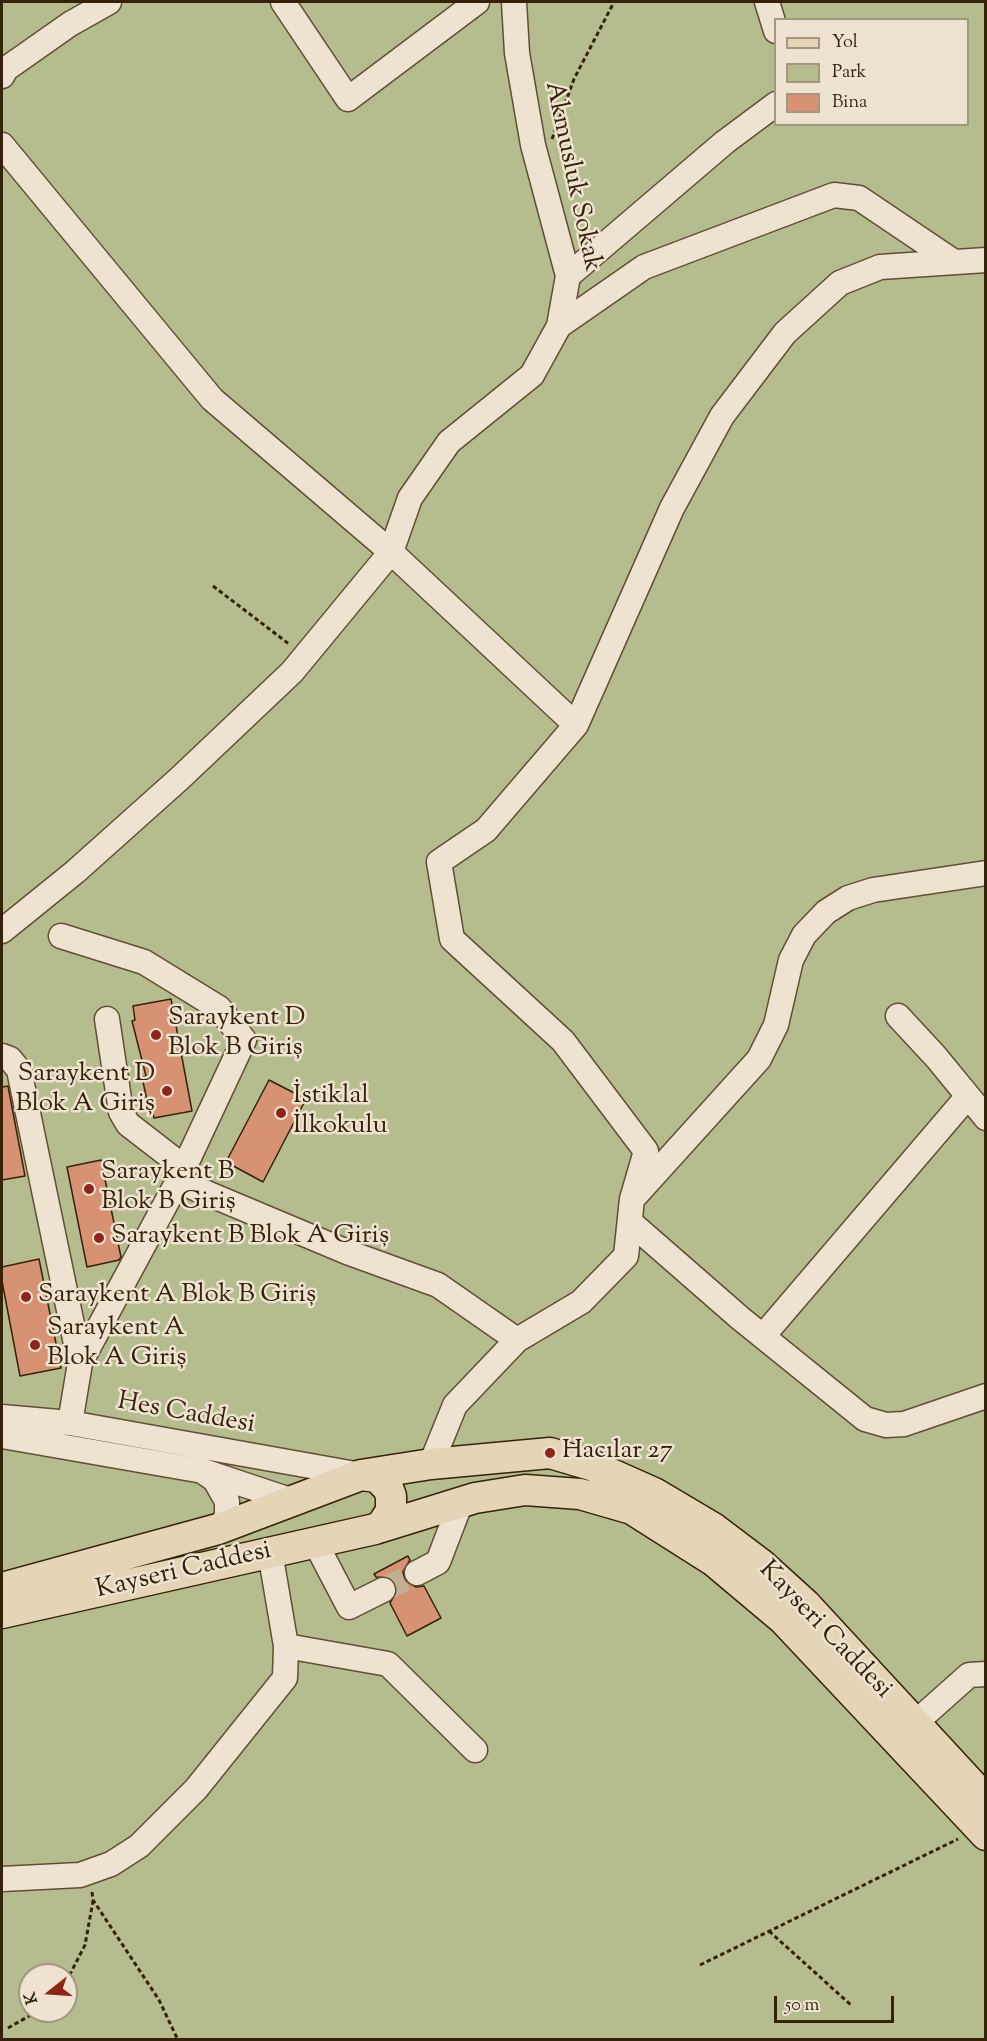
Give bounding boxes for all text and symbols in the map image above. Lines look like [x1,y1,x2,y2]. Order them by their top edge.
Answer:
legend [774,18,969,126]
text: Yol [832,30,858,56]
text: Park [832,60,866,86]
street label: Akmusluk Sokak [536,79,606,275]
text: Bina [832,90,867,116]
place label: Saraykent D Blok B Giriş [168,1004,305,1066]
marker: Saraykent D Blok B Giriş [149,1028,163,1042]
place label: Saraykent D Blok A Giriş [15,1060,155,1122]
place label: İstiklal İlkokulu [293,1082,387,1144]
marker: Saraykent D Blok A Giriş [160,1084,174,1098]
marker: İstiklal İlkokulu [274,1106,288,1120]
place label: Saraykent B Blok B Giriş [101,1158,236,1220]
marker: Saraykent B Blok B Giriş [82,1182,96,1196]
place label: Saraykent B Blok A Giriş [111,1222,389,1254]
marker: Saraykent B Blok A Giriş [92,1231,106,1245]
place label: Saraykent A Blok B Giriş [38,1281,316,1313]
marker: Saraykent A Blok B Giriş [19,1290,33,1304]
place label: Saraykent A Blok A Giriş [47,1314,187,1376]
marker: Saraykent A Blok A Giriş [28,1338,42,1352]
street label: Hes Caddesi [115,1388,257,1442]
place label: Hacılar 27 [562,1437,673,1469]
marker: Hacılar 27 [543,1446,557,1460]
street label: Kayseri Caddesi [93,1537,275,1607]
street label: Kayseri Caddesi [751,1556,897,1706]
north arrow [18,1963,78,2023]
scale bar [777,1984,897,2022]
text: K [20,1989,45,2007]
text: 50 m [785,1993,819,2019]

